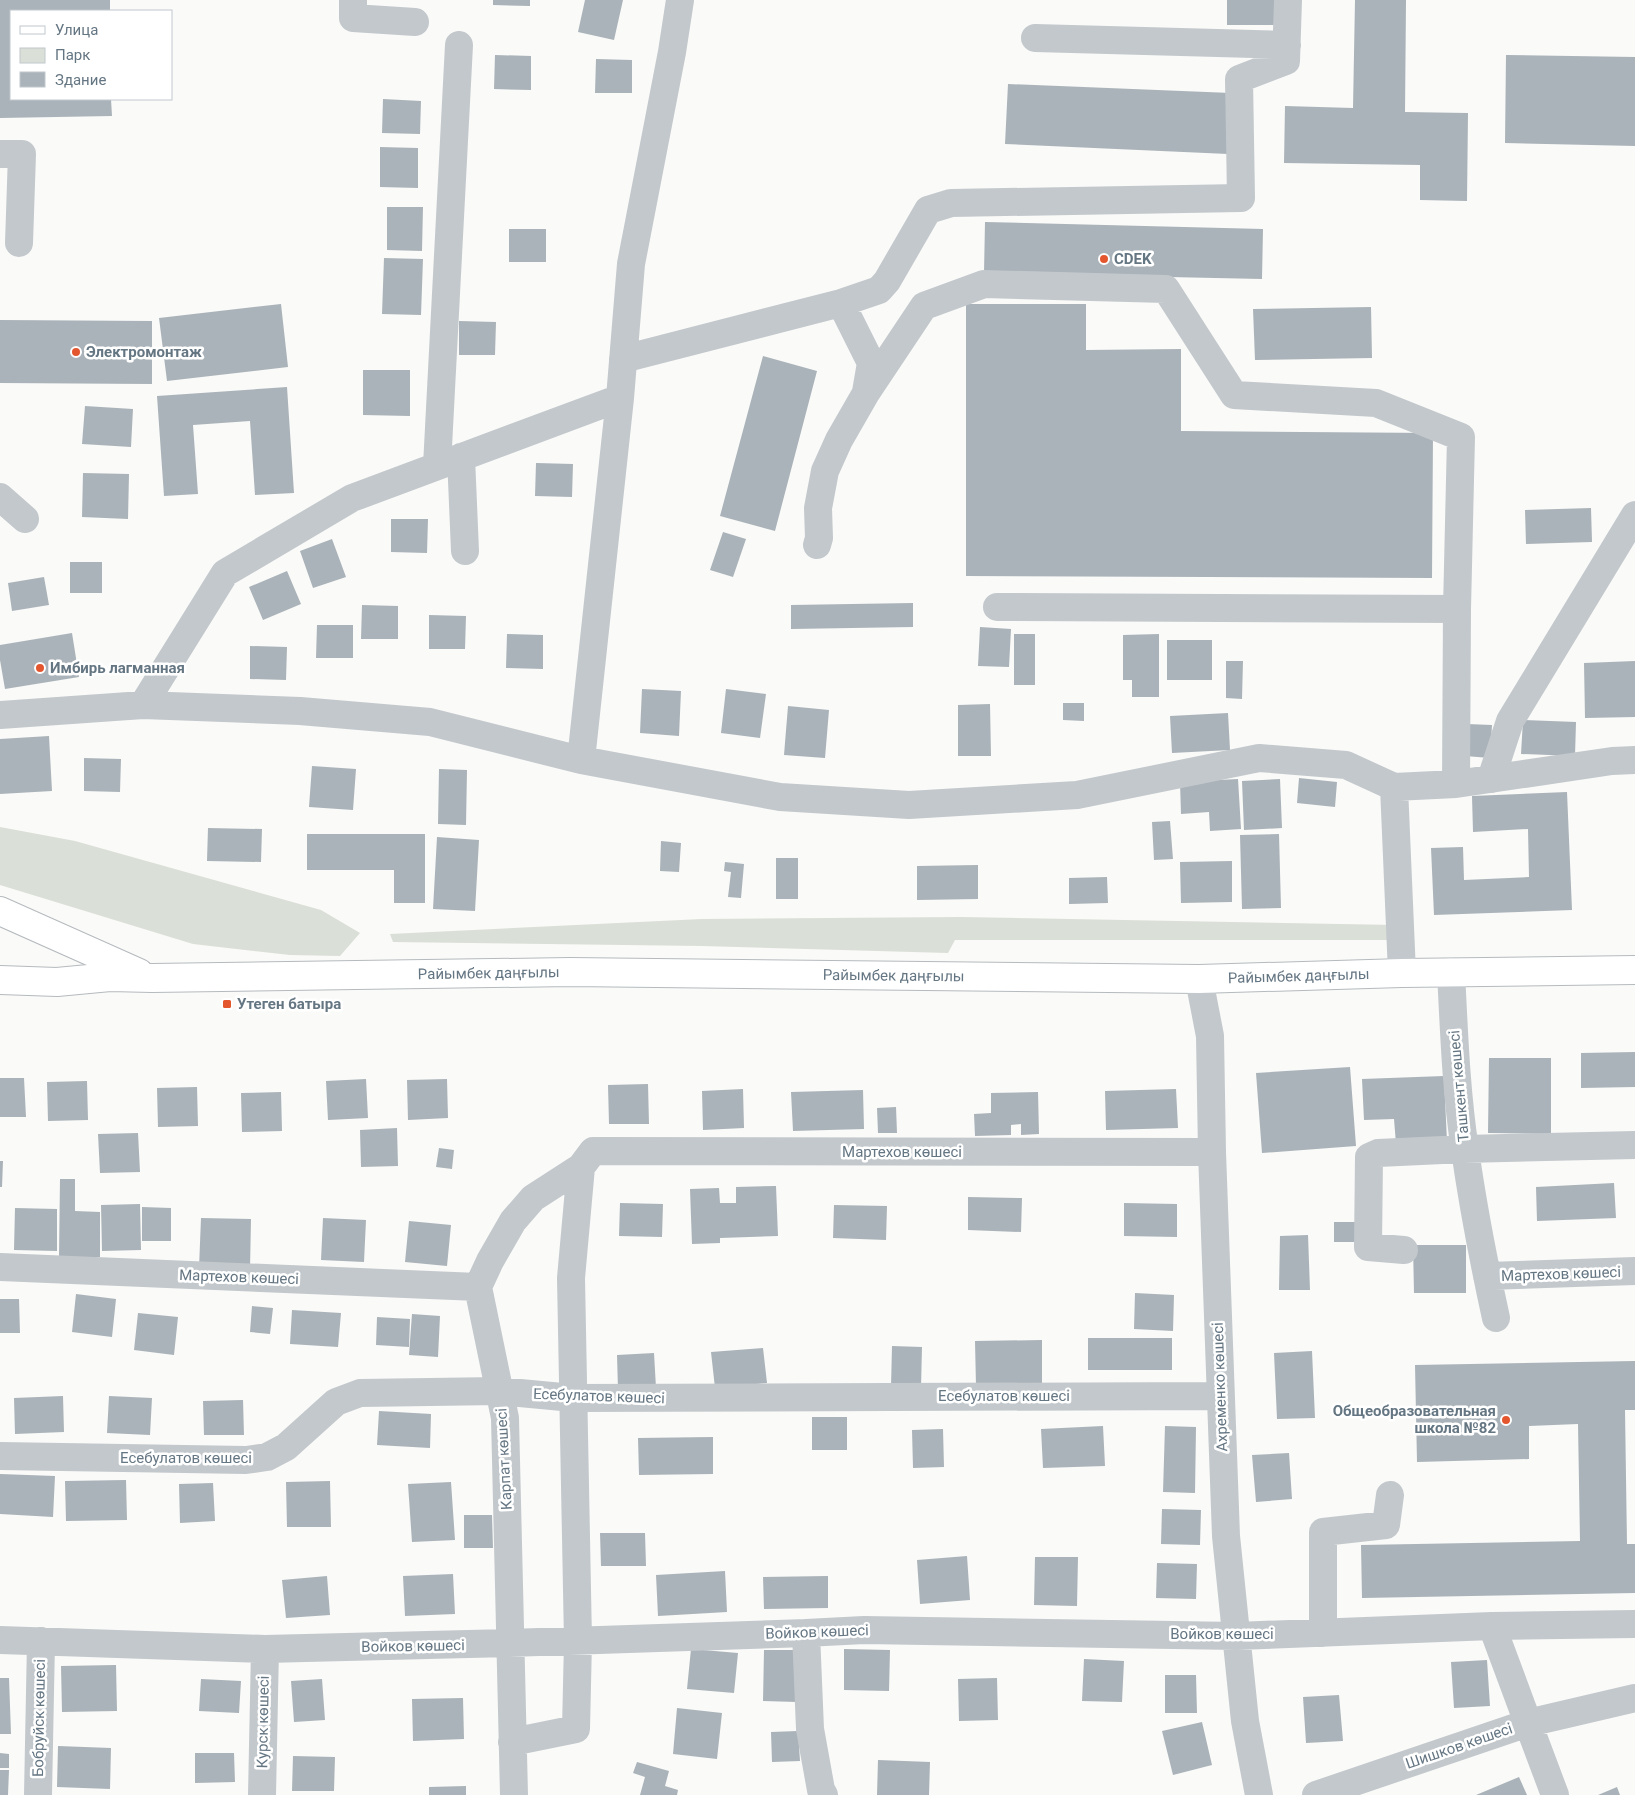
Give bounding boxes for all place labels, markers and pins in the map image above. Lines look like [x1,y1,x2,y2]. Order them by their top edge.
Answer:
place label: CDEK [1114,250,1152,268]
marker: CDEK [1098,253,1110,265]
place label: Электромонтаж [86,343,202,361]
marker: Электромонтаж [70,346,82,358]
place label: Имбирь лагманная [50,659,185,677]
marker: Имбирь лагманная [34,662,46,674]
place label: Утеген батыра [237,995,341,1013]
marker: Утеген батыра [221,998,233,1010]
place label: Общеобразовательная школа №82 [1333,1402,1496,1437]
marker: Общеобразовательная школа №82 [1500,1414,1512,1426]

